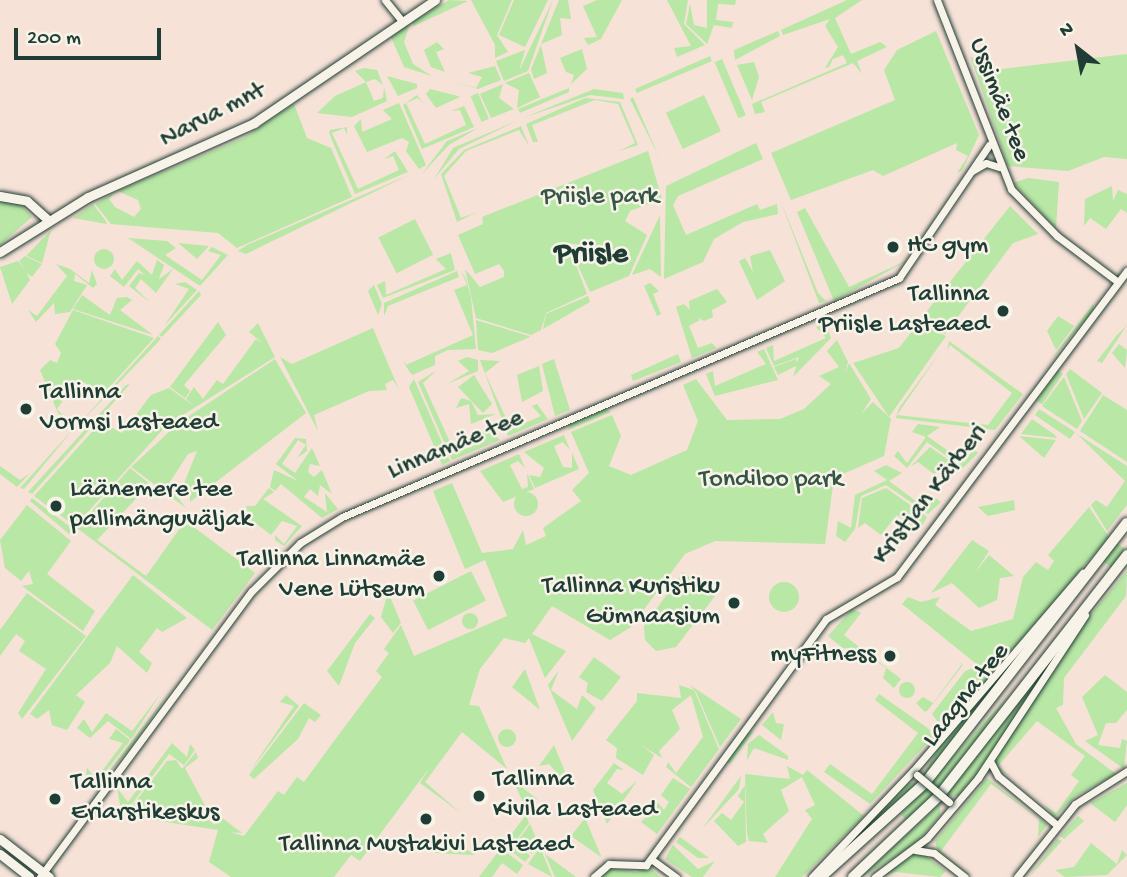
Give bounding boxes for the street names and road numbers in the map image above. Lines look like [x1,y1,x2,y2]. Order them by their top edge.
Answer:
street label: Ussimäe tee [960,34,1036,166]
street label: Narva mnt [155,76,271,156]
street label: Linnamäe tee [384,403,528,489]
street label: Kristjan Kärberi [866,418,996,572]
street label: Laagna tee [917,638,1017,754]

